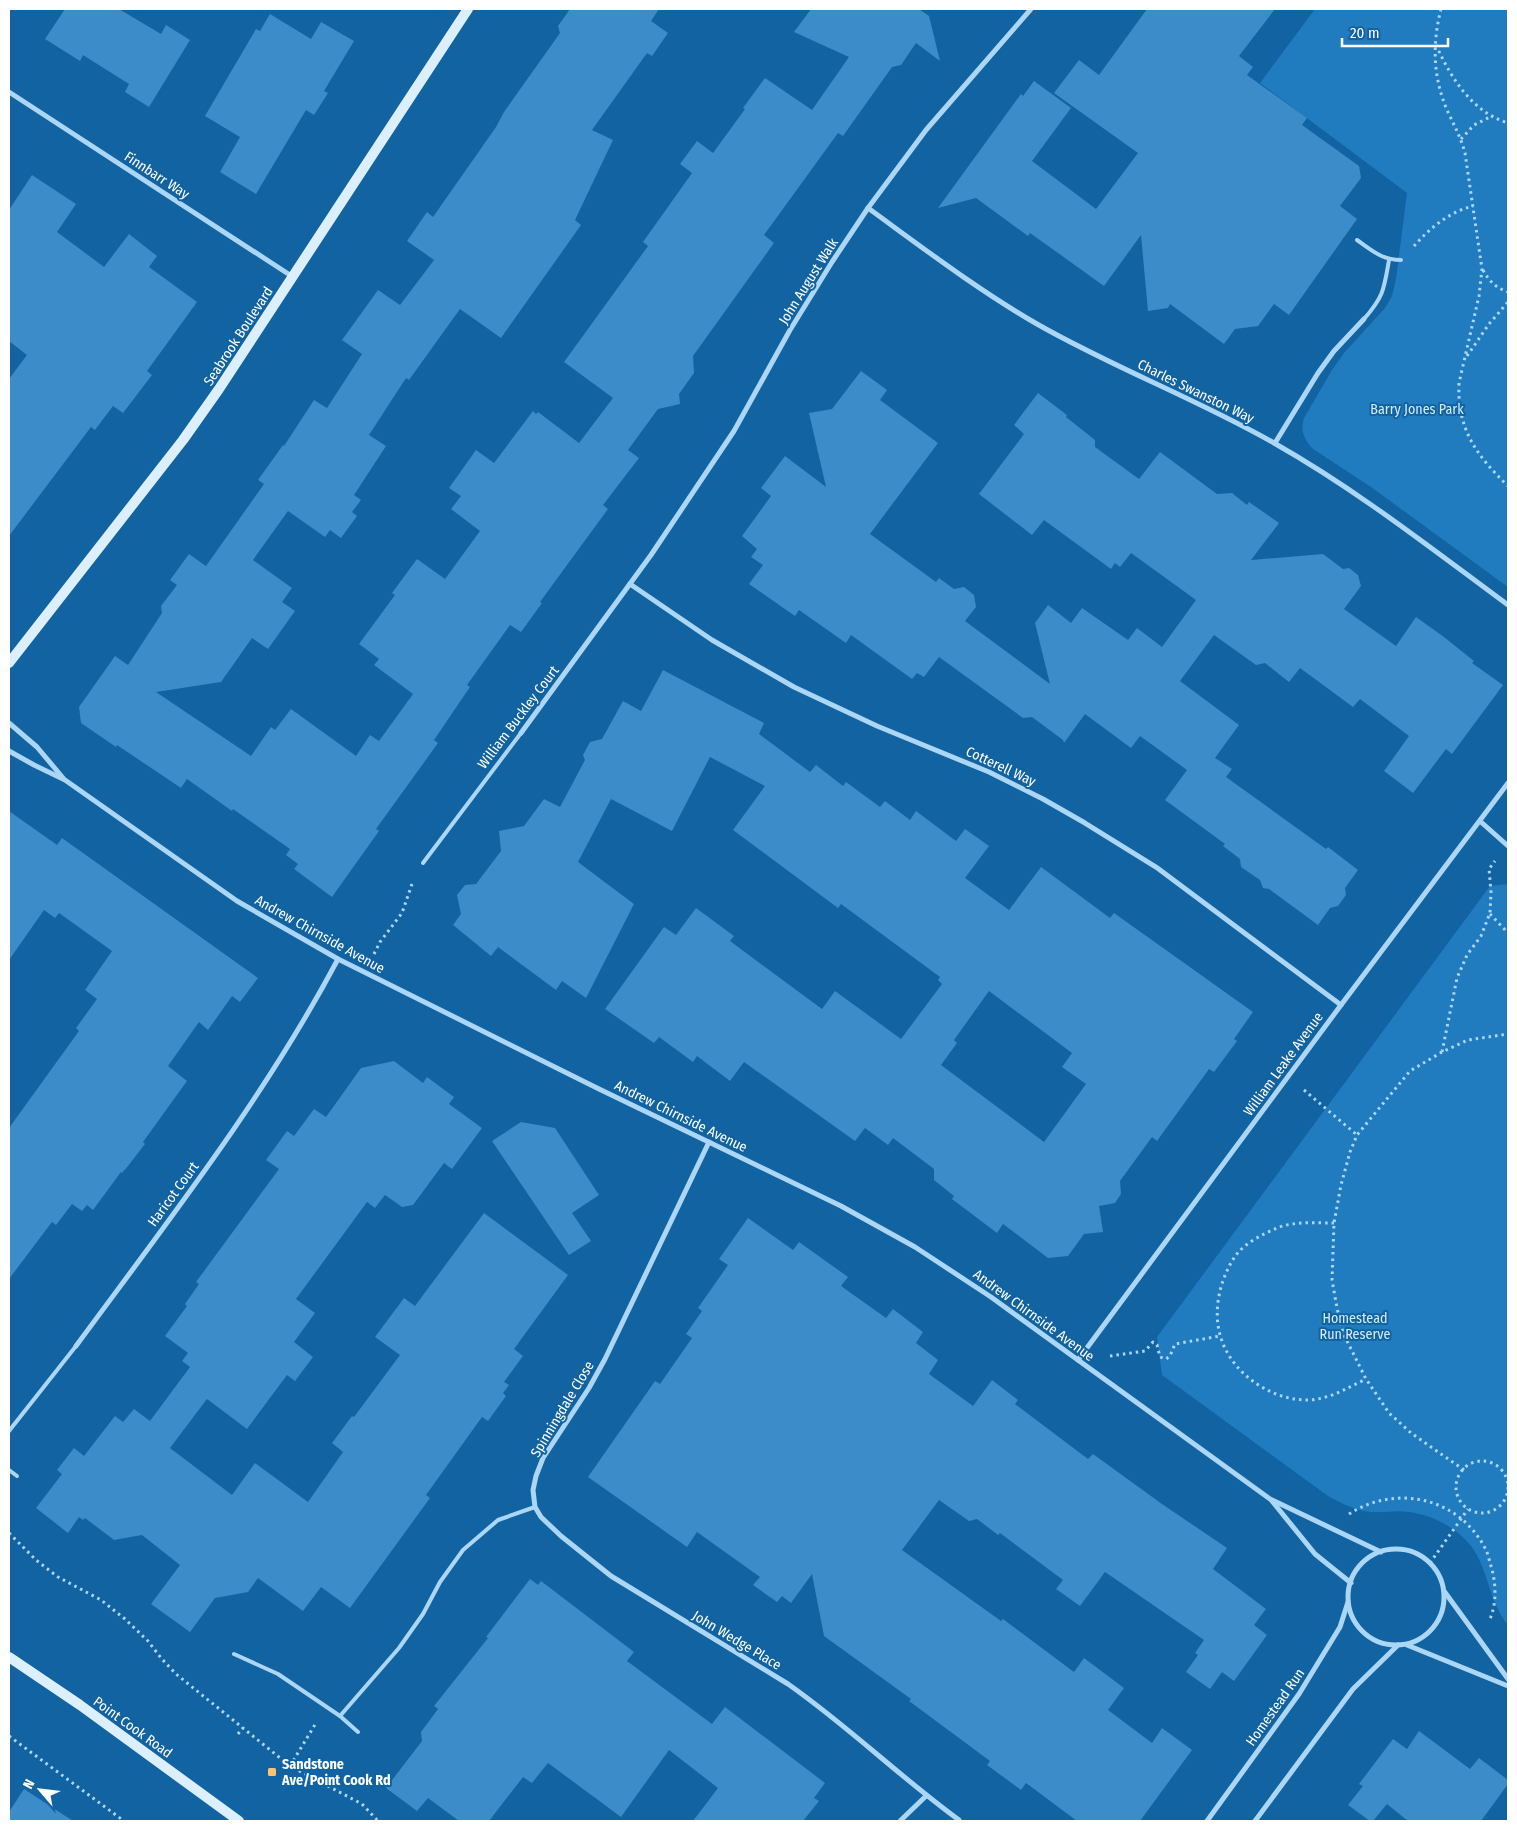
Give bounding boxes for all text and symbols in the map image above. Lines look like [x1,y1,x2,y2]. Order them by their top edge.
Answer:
scale bar [1342,15,1448,47]
text: 20 m [1350,24,1380,42]
street label: Finnbarr Way [121,148,193,203]
street label: John August Walk [775,235,842,328]
street label: Seabrook Boulevard [200,283,277,389]
street label: Charles Swanston Way [1135,356,1257,427]
park label: Barry Jones Park [1370,401,1464,418]
street label: William Buckley Court [474,662,563,772]
street label: Cotterell Way [963,743,1039,790]
street label: Andrew Chirnside Avenue [252,892,388,977]
street label: William Leake Avenue [1240,1009,1327,1119]
street label: Andrew Chirnside Avenue [612,1077,750,1156]
street label: Haricot Court [144,1158,203,1230]
street label: Andrew Chirnside Avenue [970,1266,1098,1365]
park label: Homestead Run Reserve [1320,1310,1390,1343]
street label: Spinningdale Close [527,1358,598,1460]
street label: John Wedge Place [689,1607,784,1674]
street label: Homestead Run [1242,1665,1308,1749]
street label: Point Cook Road [90,1693,175,1762]
place label: Sandstone Ave/Point Cook Rd [281,1756,391,1789]
north arrow [15,1765,65,1815]
marker: Sandstone Ave/Point Cook Rd [266,1766,278,1778]
text: N [19,1776,38,1792]

